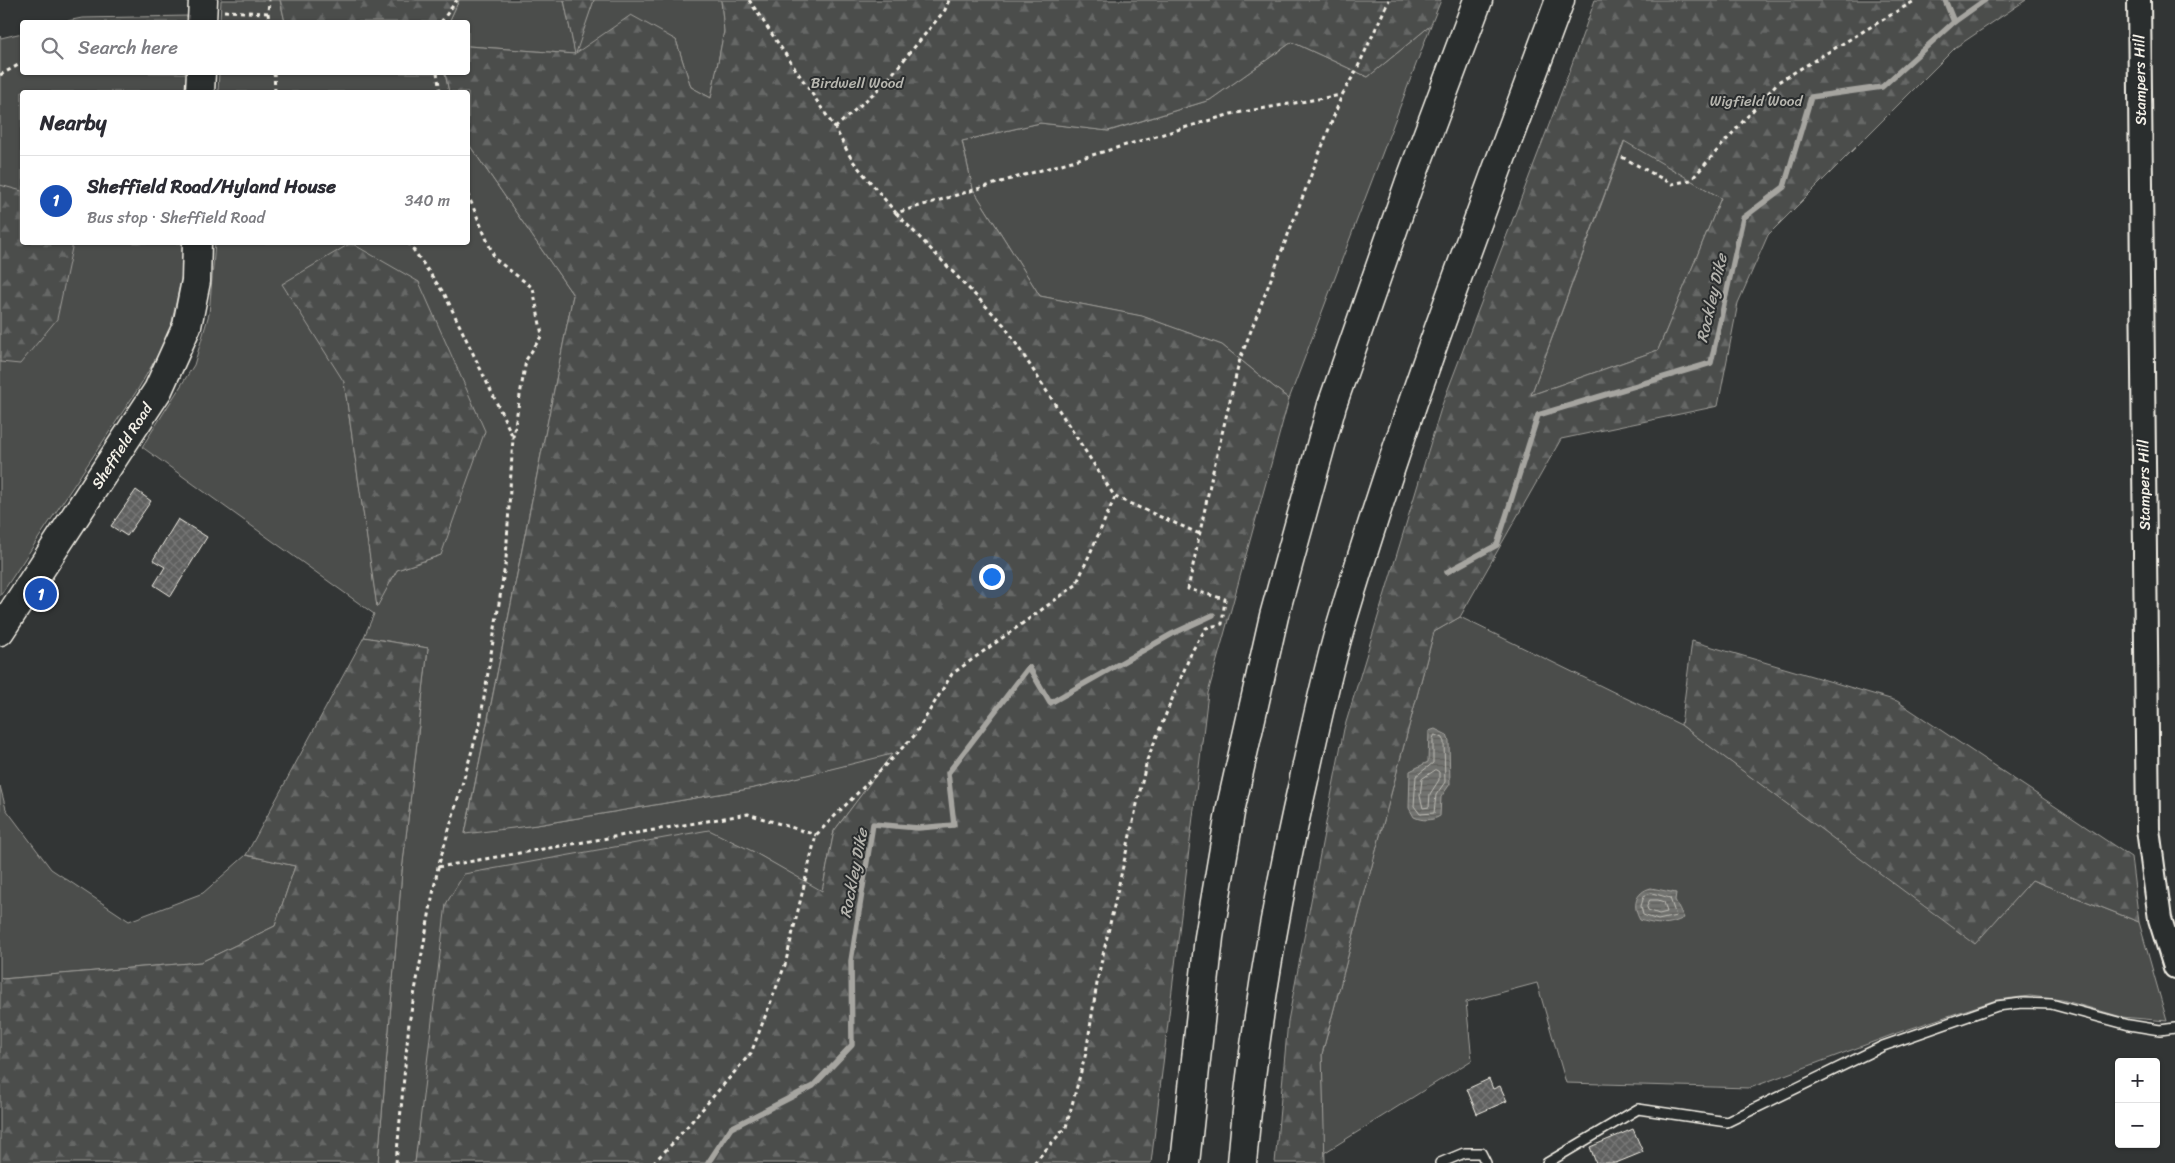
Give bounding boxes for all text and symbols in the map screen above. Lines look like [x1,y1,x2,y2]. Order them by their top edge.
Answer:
search box [20,20,470,75]
text: Search here [78,31,178,64]
icon: search [38,34,66,62]
street label: Stampers Hill [2126,34,2154,126]
park label: Birdwell Wood [811,70,904,96]
park label: Wigfield Wood [1710,88,1803,114]
text: Nearby [40,104,106,142]
text: Sheffield Road/Hyland House [87,170,336,203]
text: 1 [53,186,59,215]
text: 340 m [405,186,450,215]
text: Bus stop · Sheffield Road [87,203,265,232]
water label: Rockley Dike [1687,249,1736,345]
street label: Sheffield Road [84,397,160,494]
street label: Stampers Hill [2130,439,2158,531]
your location [979,564,1005,590]
pin: 1 [25,575,57,613]
water label: Rockley Dike [831,824,877,920]
map controls [2115,1058,2160,1148]
button: + [2115,1058,2160,1103]
button: − [2115,1103,2160,1148]

